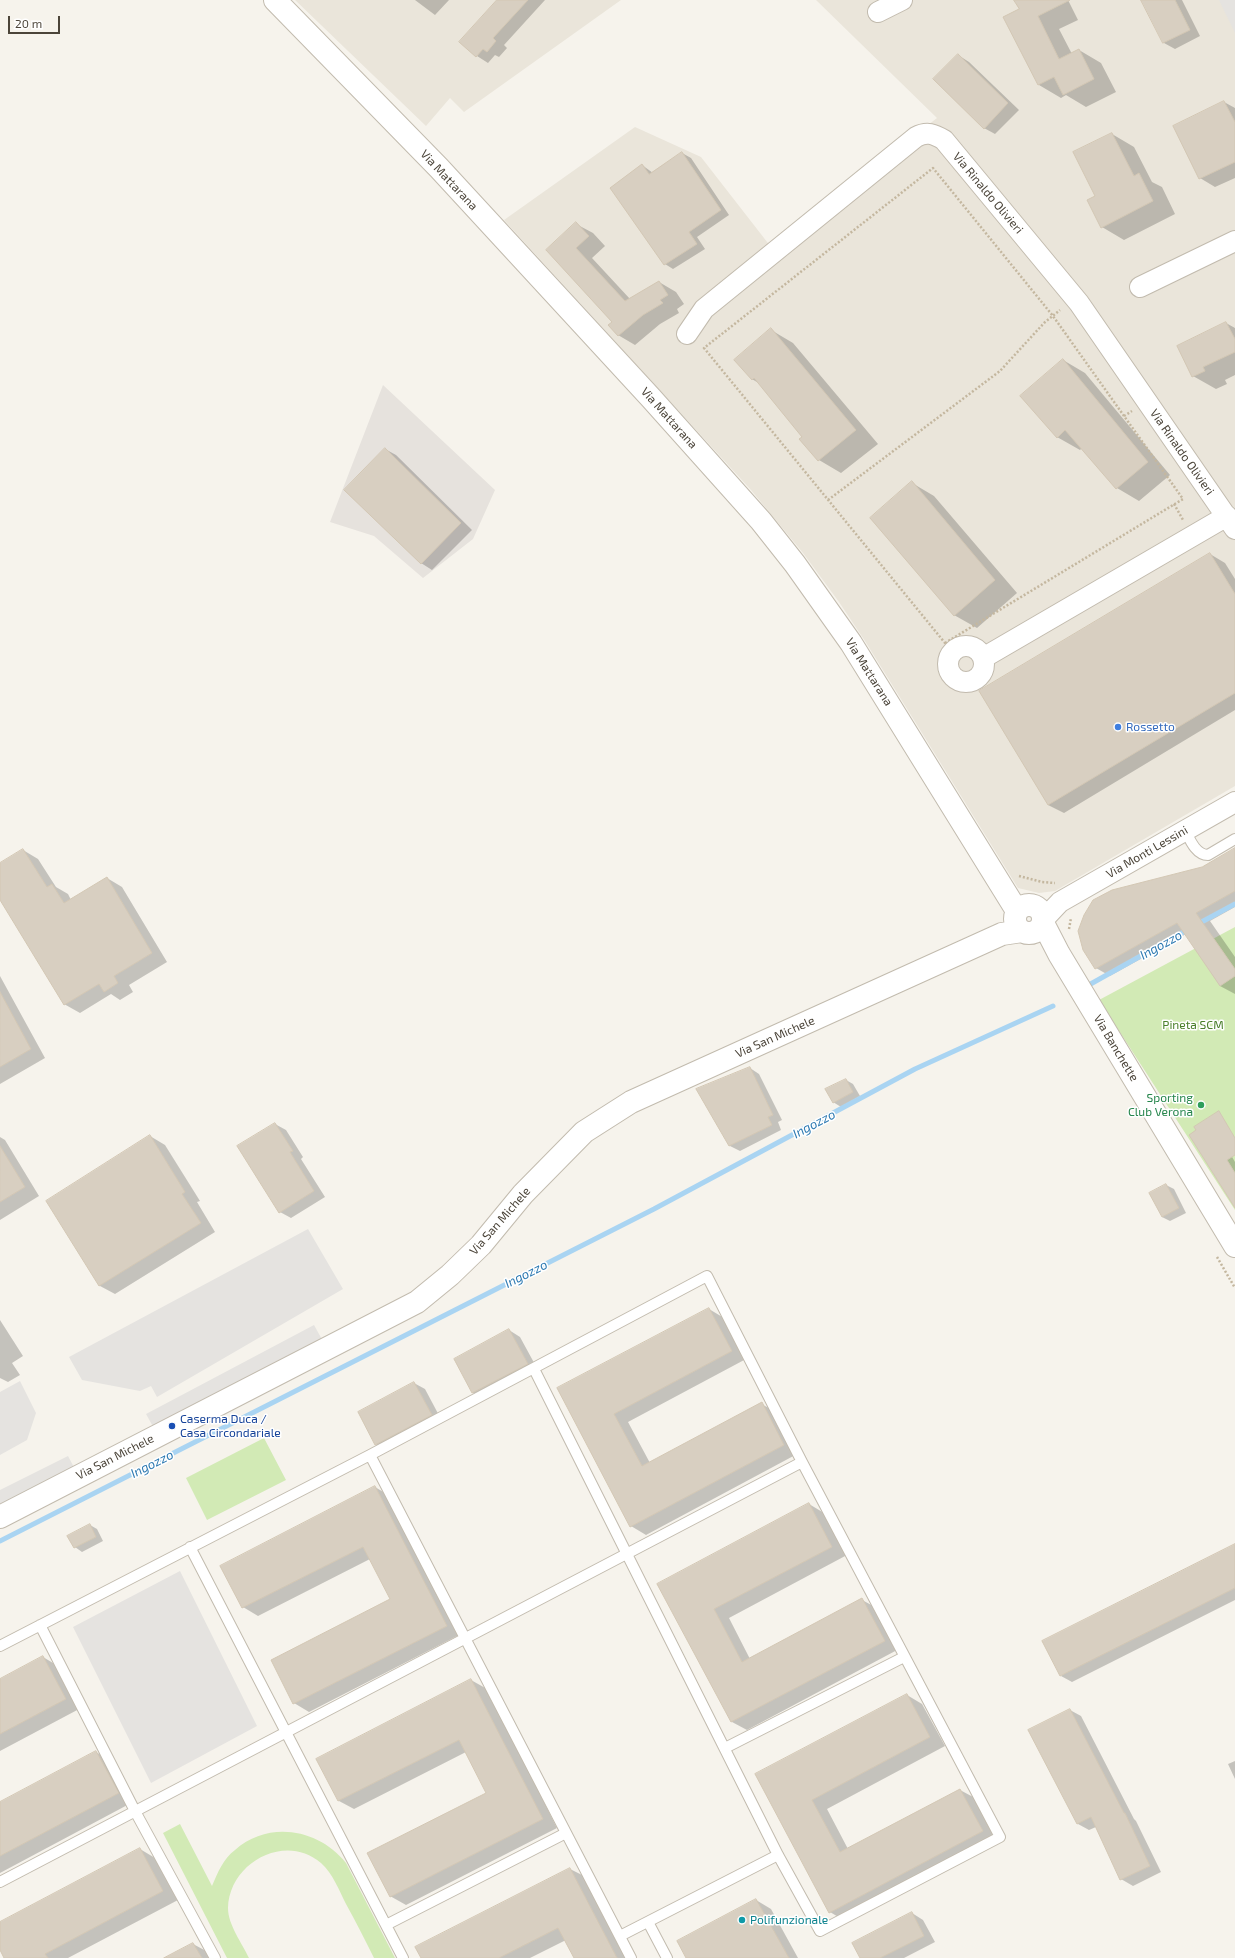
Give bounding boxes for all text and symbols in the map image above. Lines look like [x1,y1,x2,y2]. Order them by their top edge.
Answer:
scale bar [10,8,62,34]
text: 20 m [15,16,42,30]
street label: Via Mattarana [417,147,481,213]
street label: Via Rinaldo Olivieri [950,149,1026,237]
street label: Via Mattarana [638,384,700,452]
street label: Via Rinaldo Olivieri [1147,406,1217,498]
street label: Via Mattarana [842,635,896,709]
place label: Rossetto [1126,720,1175,734]
marker: Rossetto [1113,722,1123,732]
street label: Via Monti Lessini [1104,823,1190,881]
water label: Ingozzo [1137,927,1185,963]
street label: Via Banchette [1090,1012,1142,1084]
street label: Via San Michele [733,1013,817,1061]
park label: Pineta SCM [1162,1018,1224,1032]
place label: Sporting Club Verona [1128,1091,1193,1119]
marker: Sporting Club Verona [1196,1100,1206,1110]
water label: Ingozzo [790,1106,838,1142]
street label: Via San Michele [467,1184,533,1258]
water label: Ingozzo [502,1257,550,1291]
place label: Caserma Duca / Casa Circondariale [180,1412,281,1440]
marker: Caserma Duca / Casa Circondariale [167,1421,177,1431]
street label: Via San Michele [74,1431,156,1483]
water label: Ingozzo [128,1447,176,1481]
place label: Polifunzionale [750,1913,828,1927]
marker: Polifunzionale [737,1915,747,1925]

